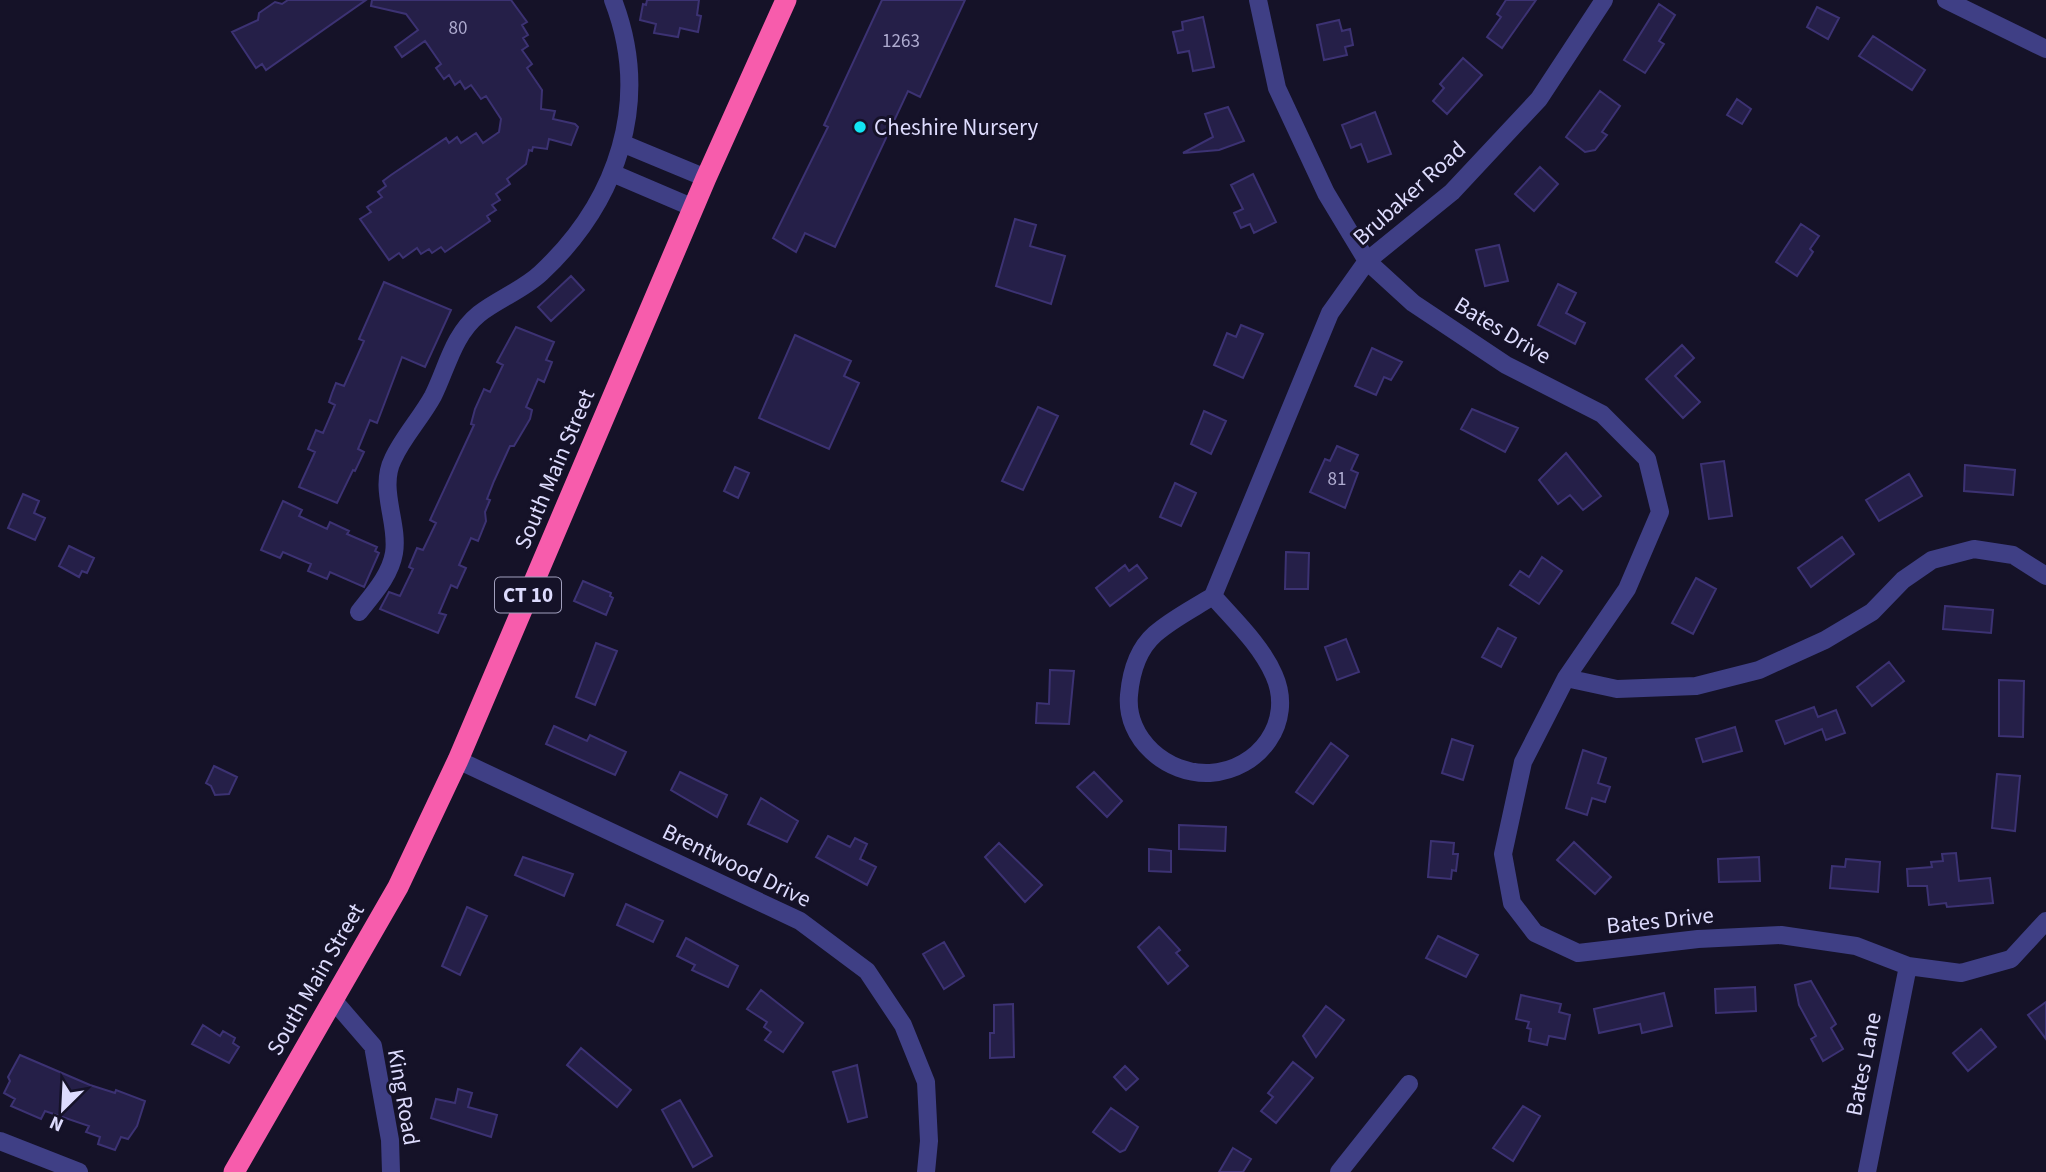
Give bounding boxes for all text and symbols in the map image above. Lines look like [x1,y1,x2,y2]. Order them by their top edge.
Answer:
house number: 80 [449,15,467,42]
house number: 1263 [882,28,920,55]
place label: Cheshire Nursery [874,111,1039,144]
marker: Cheshire Nursery [852,119,868,135]
street label: Brubaker Road [1345,133,1473,253]
street label: Bates Drive [1448,289,1557,372]
street label: South Main Street [506,384,603,554]
house number: 81 [1328,466,1346,493]
road number: CT 10 [495,578,561,612]
street label: Brentwood Drive [657,815,817,916]
street label: South Main Street [258,897,373,1062]
street label: Bates Drive [1605,898,1715,943]
street label: Bates Lane [1837,1010,1890,1119]
street label: King Road [379,1046,428,1148]
north arrow [28,1074,98,1144]
text: N [45,1108,68,1138]

